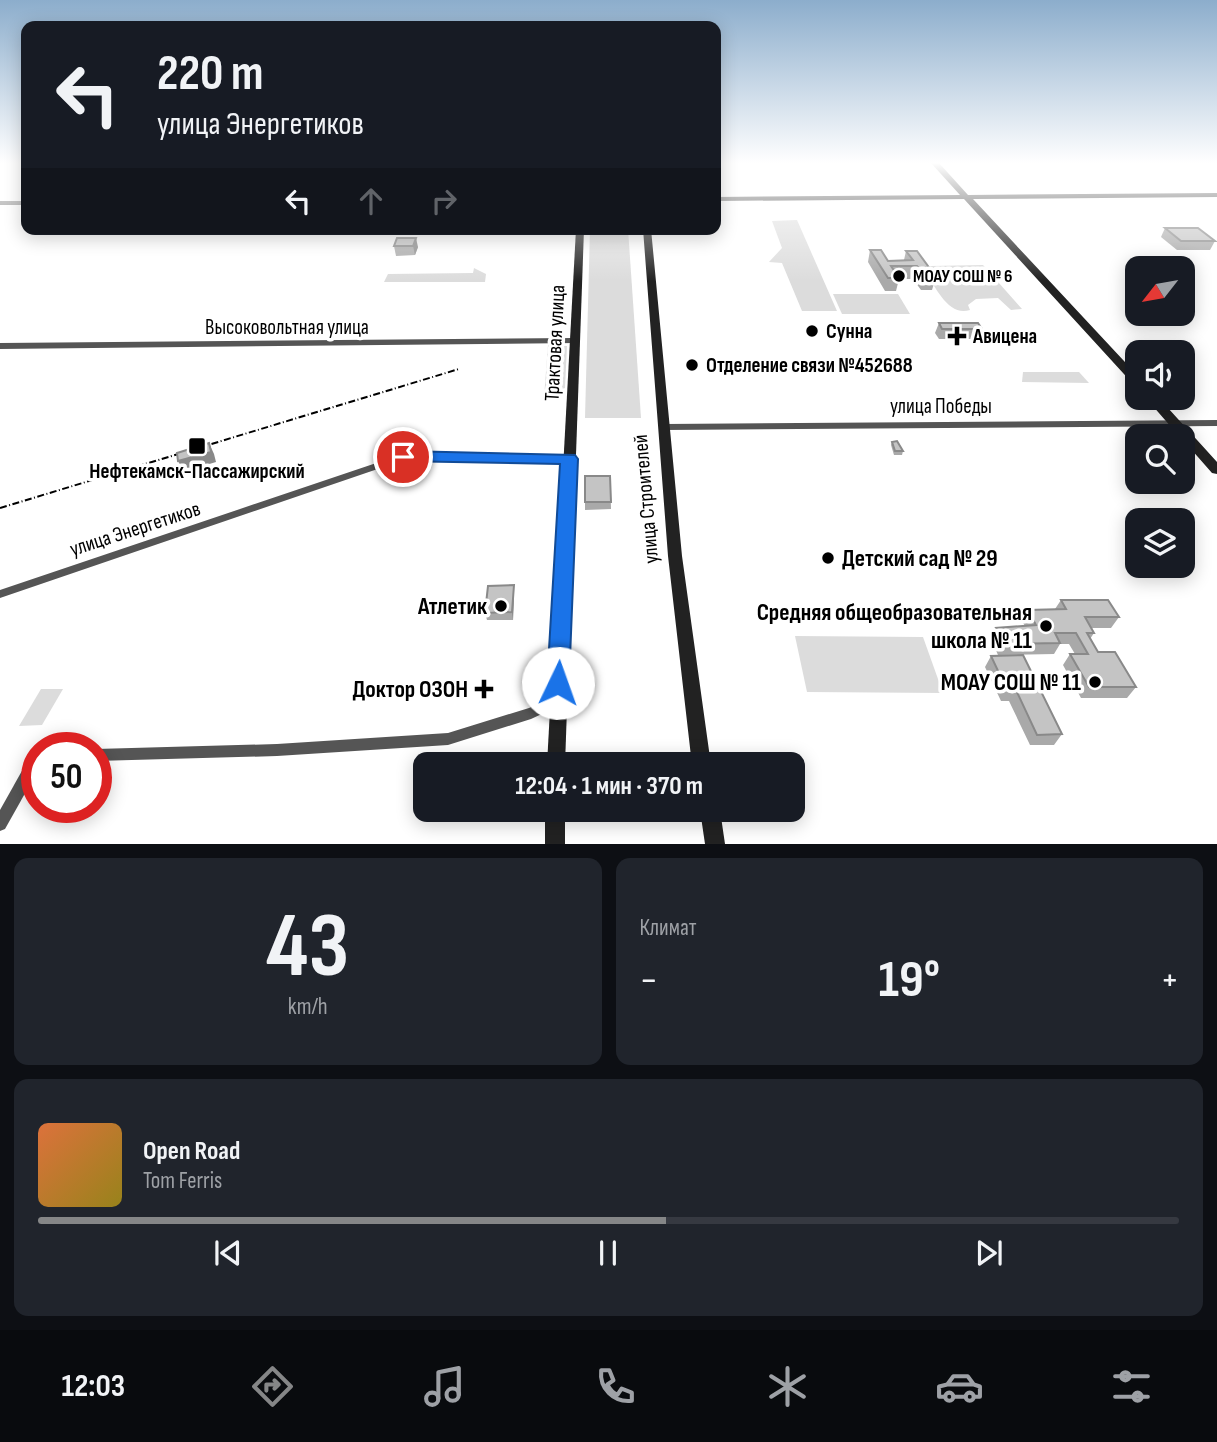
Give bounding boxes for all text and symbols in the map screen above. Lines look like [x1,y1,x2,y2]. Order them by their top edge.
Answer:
text: 220 m [157,45,263,104]
icon: left [42,49,133,140]
text: улица Энергетиков [157,105,364,144]
icon: left [279,182,317,220]
icon: ahead [352,182,390,220]
icon: right [425,182,463,220]
north arrow [1125,256,1195,326]
map controls [1125,256,1195,578]
place label: МОАУ СОШ № 6 [913,266,1012,287]
marker: МОАУ СОШ № 6 [891,268,907,284]
street label: Трактовая улица [539,284,571,402]
street label: Высоковольтная улица [205,315,369,340]
place label: Сунна [826,319,872,344]
marker: Сунна [804,323,820,339]
place label: Авицена [972,324,1037,349]
marker: Авицена [947,326,967,346]
button: sound [1125,340,1195,410]
place label: Отделение связи №452688 [706,353,913,378]
marker: Отделение связи №452688 [684,357,700,373]
street label: улица Победы [890,394,992,419]
button: search [1125,424,1195,494]
pin [373,427,433,487]
street label: улица Строителей [628,433,664,565]
marker: Нефтекамск-Пассажирский [187,436,207,456]
icon: arrive [384,438,422,476]
place label: Нефтекамск-Пассажирский [89,459,305,484]
street label: улица Энергетиков [67,496,203,562]
button: layers [1125,508,1195,578]
place label: Детский сад № 29 [842,544,998,573]
marker: Детский сад № 29 [820,550,836,566]
place label: Атлетик [417,592,488,621]
marker: Атлетик [493,598,509,614]
place label: Средняя общеобразовательная школа № 11 [757,598,1033,655]
marker: Средняя общеобразовательная школа № 11 [1038,618,1054,634]
position arrow [521,646,595,720]
place label: МОАУ СОШ № 11 [941,668,1082,697]
marker: МОАУ СОШ № 11 [1087,674,1103,690]
place label: Доктор ОЗОН [352,675,468,704]
marker: Доктор ОЗОН [474,679,494,699]
speed limit sign: 50 [21,732,112,823]
text: 12:04 · 1 мин · 370 m [515,771,703,802]
text: 43 [266,893,349,1002]
text: Климат [640,914,697,942]
text: 19° [879,949,940,1012]
text: − [640,958,658,1003]
text: + [1160,958,1179,1003]
text: km/h [288,993,328,1021]
text: Open Road [143,1136,240,1167]
text: Tom Ferris [143,1167,222,1195]
icon: previous [209,1234,247,1272]
icon: pause [589,1234,627,1272]
icon: next [970,1234,1008,1272]
icon: directions [248,1362,297,1411]
icon: music [420,1362,469,1411]
icon: phone [591,1362,640,1411]
icon: climate [763,1362,812,1411]
icon: car [935,1362,984,1411]
icon: filters [1107,1362,1156,1411]
text: 12:03 [61,1367,125,1406]

